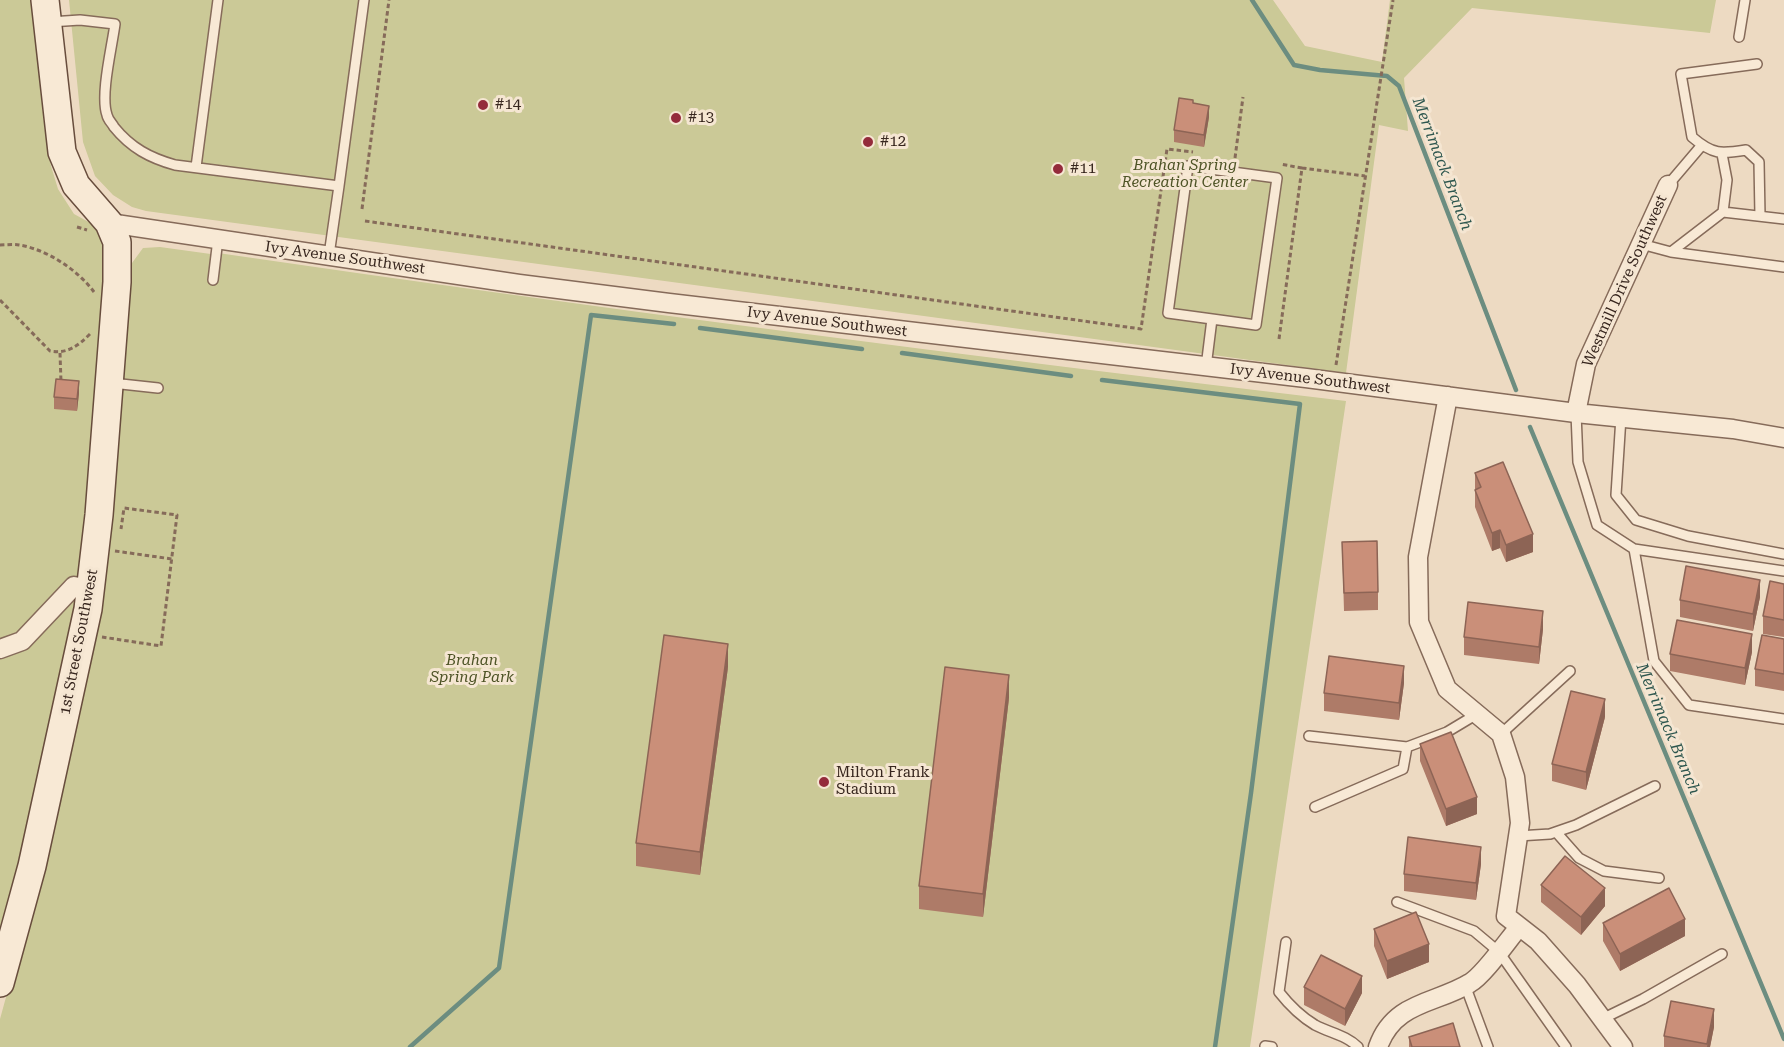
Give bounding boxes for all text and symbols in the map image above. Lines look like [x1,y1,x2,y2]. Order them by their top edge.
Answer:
water label: Merrimack Branch [1408,95,1476,233]
place label: #14 [495,96,521,114]
marker: #14 [476,98,490,112]
place label: #13 [688,109,714,127]
marker: #13 [669,111,683,125]
place label: #12 [880,133,906,151]
marker: #12 [861,135,875,149]
park label: Brahan Spring Recreation Center [1121,157,1249,192]
place label: #11 [1070,160,1096,178]
marker: #11 [1051,162,1065,176]
street label: Westmill Drive Southwest [1579,192,1671,370]
street label: Ivy Avenue Southwest [264,238,426,278]
street label: Ivy Avenue Southwest [746,303,908,341]
street label: Ivy Avenue Southwest [1229,360,1391,398]
street label: 1st Street Southwest [56,568,102,716]
park label: Brahan Spring Park [430,652,514,687]
water label: Merrimack Branch [1632,661,1704,797]
place label: Milton Frank Stadium [836,764,930,799]
marker: Milton Frank Stadium [817,775,831,789]

